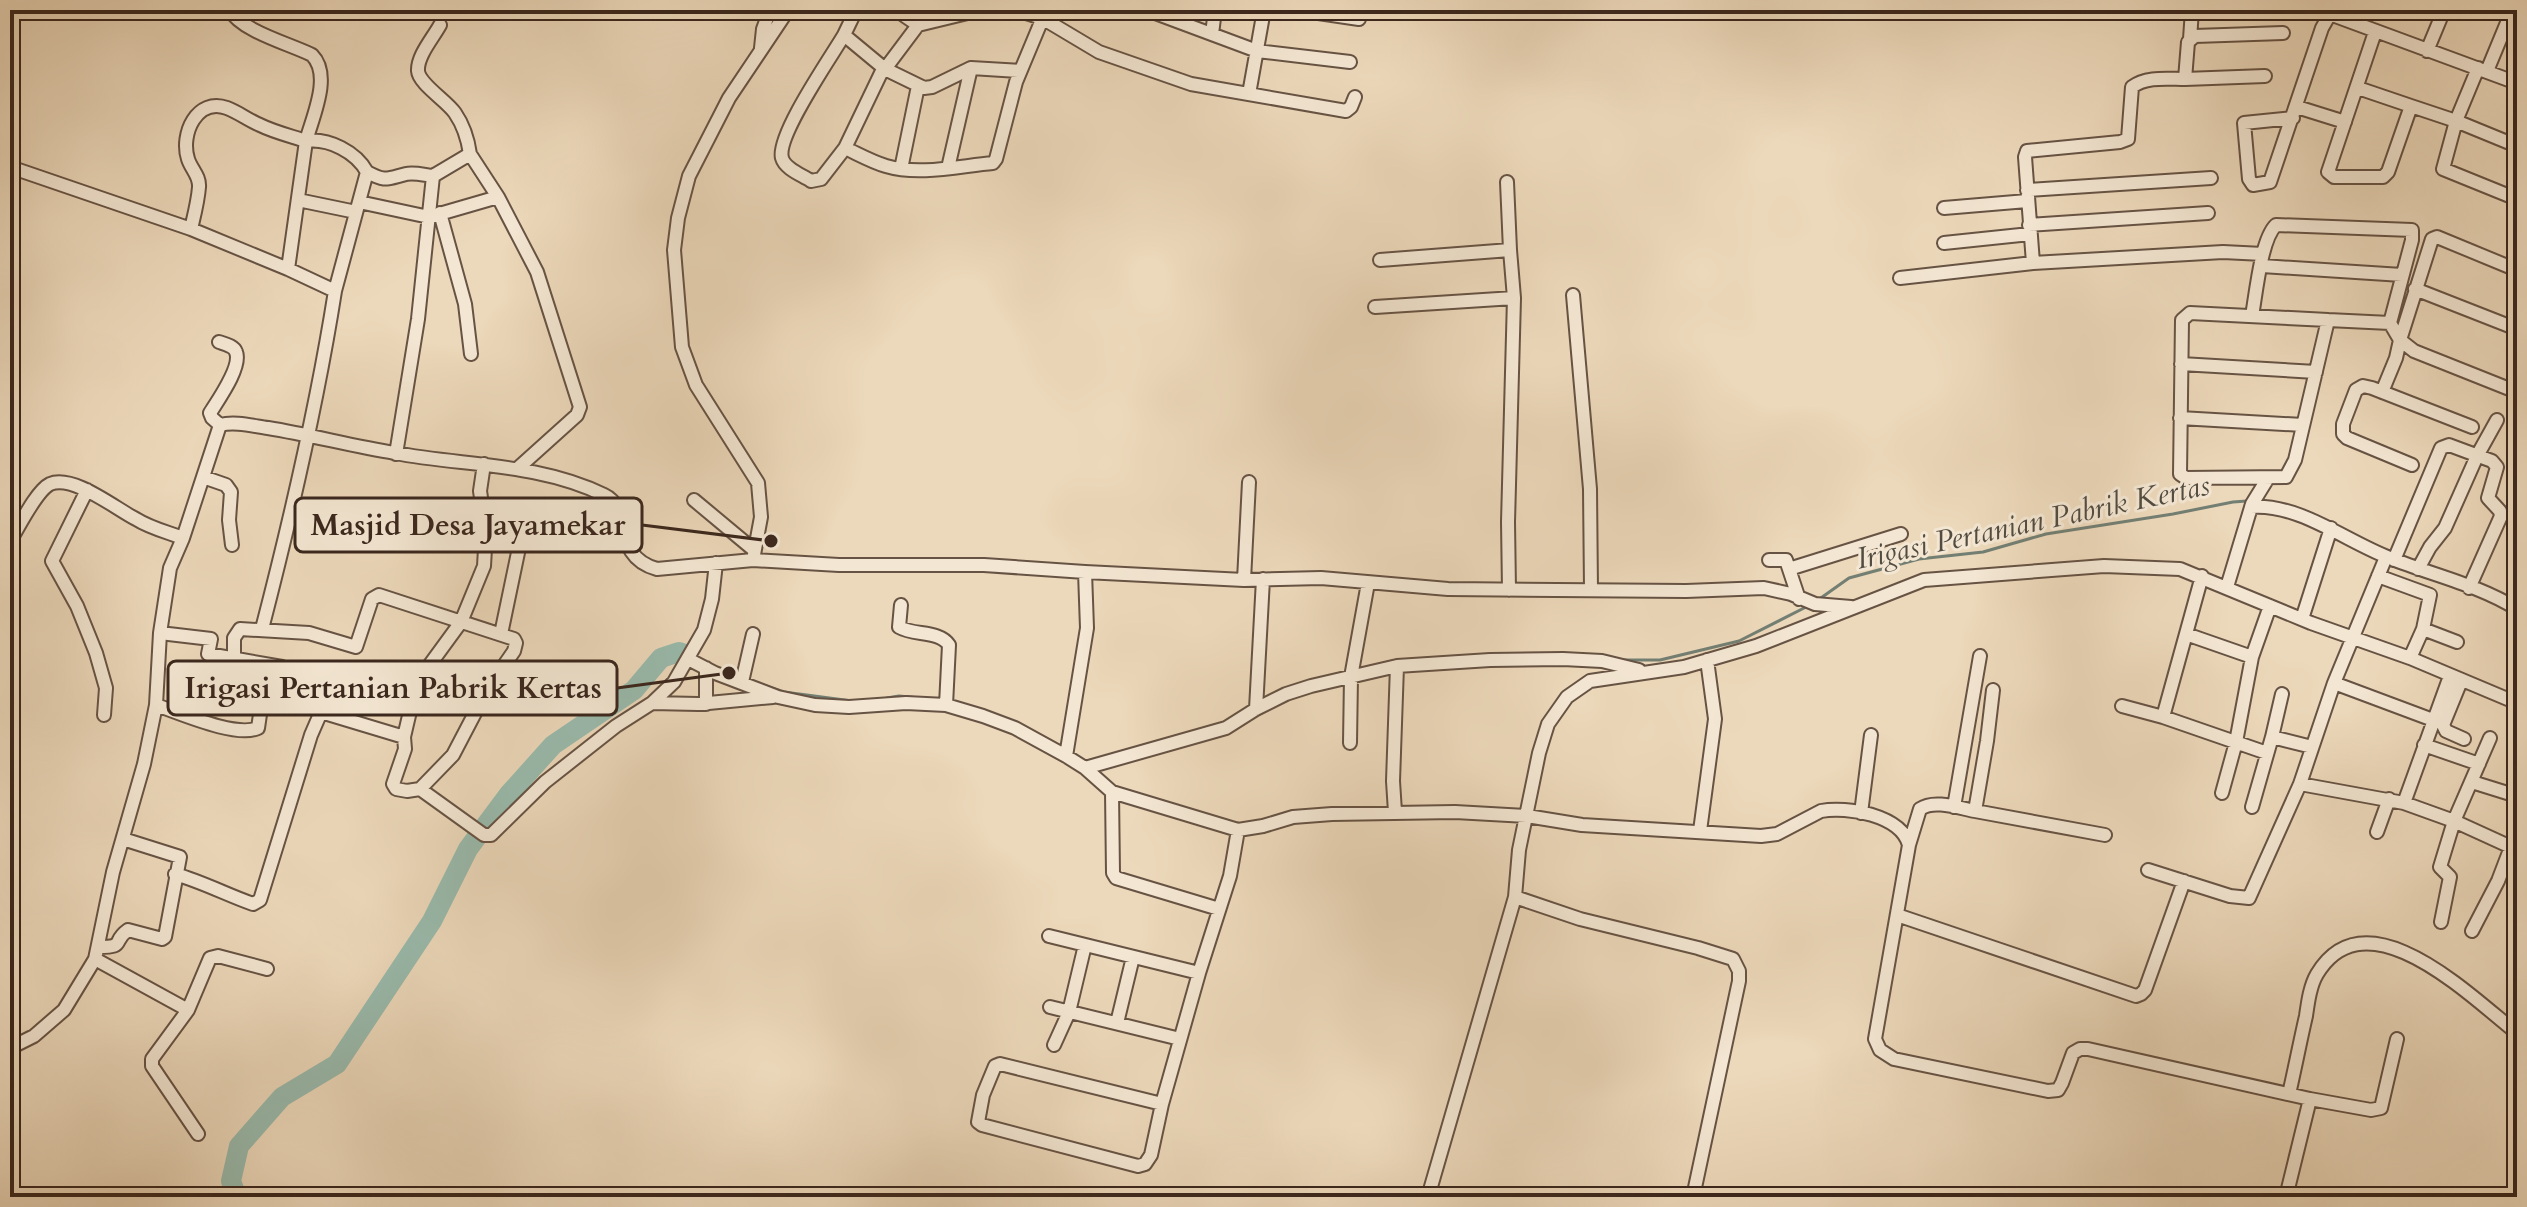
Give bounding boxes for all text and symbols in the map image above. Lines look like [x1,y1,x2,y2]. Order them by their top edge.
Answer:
water label: Irigasi Pertanian Pabrik Kertas [1852,464,2214,580]
callout: Masjid Desa Jayamekar [295,498,642,552]
text: Masjid Desa Jayamekar [310,505,626,546]
callout: Irigasi Pertanian Pabrik Kertas [168,661,617,715]
text: Irigasi Pertanian Pabrik Kertas [184,668,602,709]

